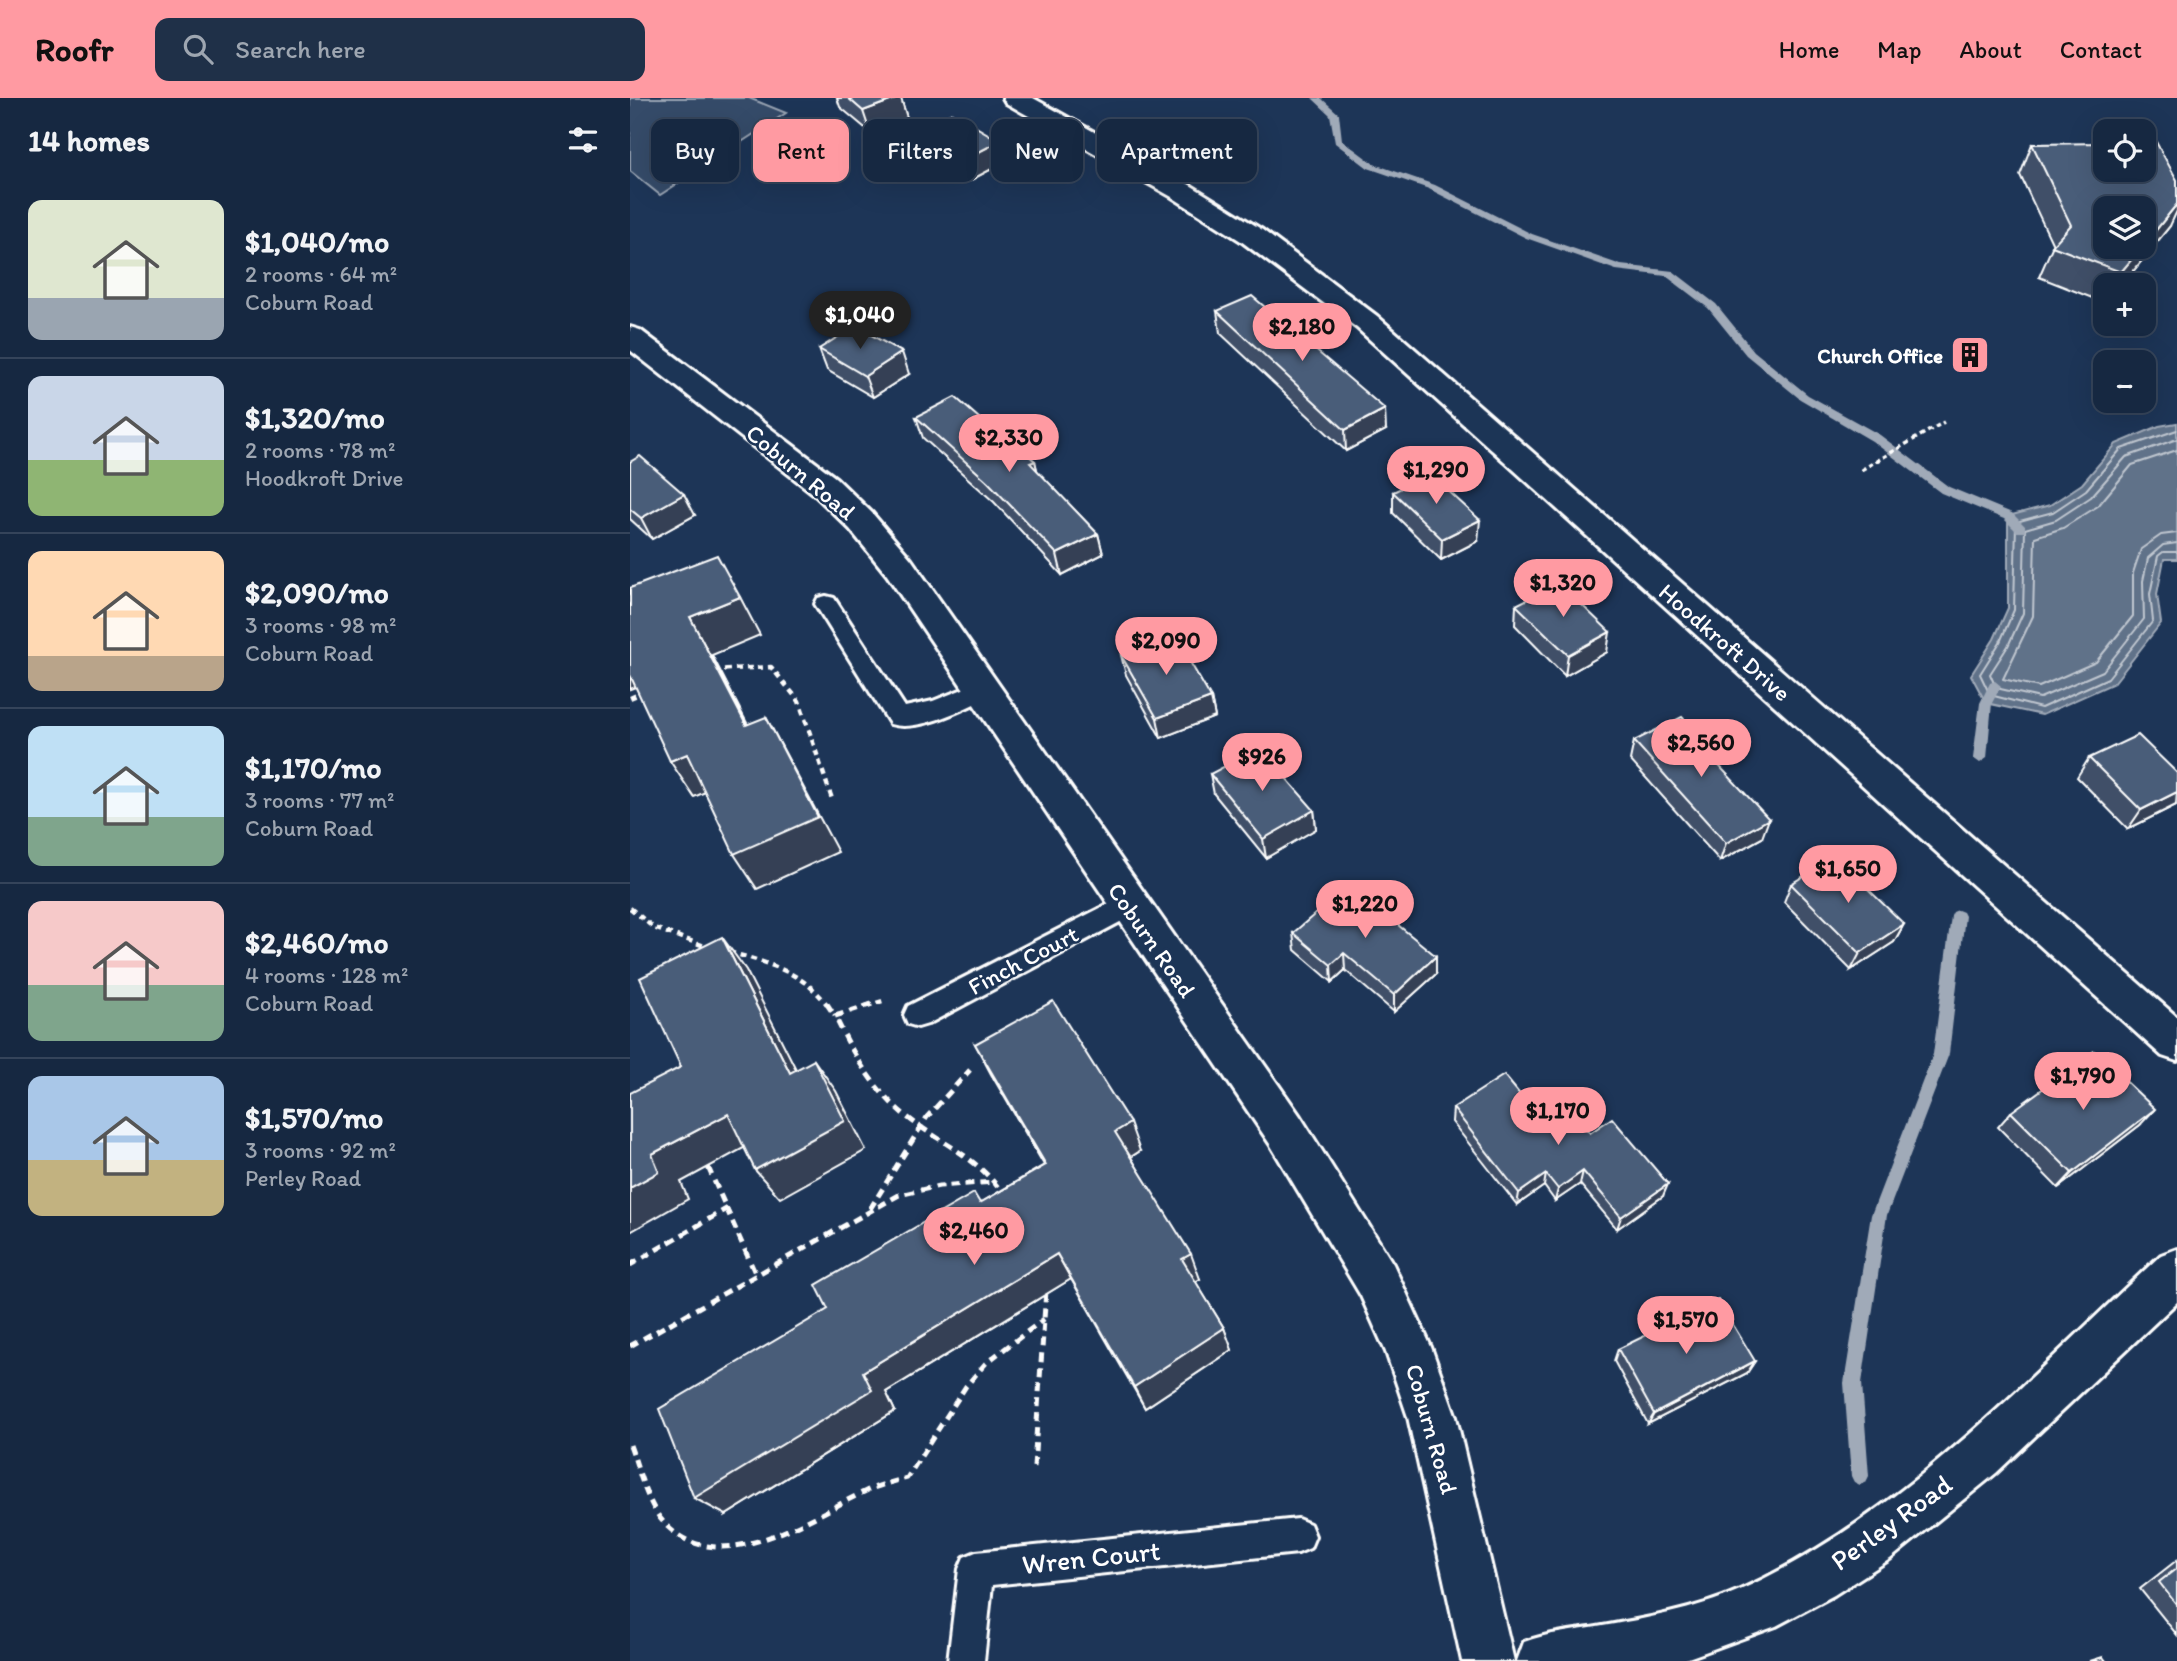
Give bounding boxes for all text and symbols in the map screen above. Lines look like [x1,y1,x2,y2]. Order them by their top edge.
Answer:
search box [155,18,645,81]
text: Roofr [35,30,113,69]
icon: search [179,30,217,68]
text: Search here [235,33,366,65]
text: Home [1779,35,1839,64]
text: Map [1877,35,1921,64]
text: About [1959,35,2022,64]
text: Contact [2060,35,2142,64]
chip: Buy [651,119,739,182]
chip: Rent [753,119,849,182]
chip: Filters [863,119,977,182]
chip: New [991,119,1083,182]
chip: Apartment [1097,119,1257,182]
map controls [2093,119,2156,413]
button: locate [2093,119,2156,182]
icon: filters [564,121,602,159]
text: 14 homes [28,122,150,159]
button: layers [2093,196,2156,259]
text: $1,040/mo [245,223,389,260]
icon: home [84,228,168,312]
text: 2 rooms · 64 m² [245,260,397,288]
button: + [2093,273,2156,336]
text: Coburn Road [245,288,373,316]
pin: $1,040 [803,292,917,351]
text: $1,040 [825,300,895,328]
pin: $2,180 [1245,303,1359,363]
text: $2,180 [1269,312,1335,340]
building icon: Church Office [1949,334,1991,376]
place label: Church Office [1817,343,1943,368]
button: − [2093,350,2156,413]
text: $1,320/mo [245,399,385,436]
icon: home [84,404,168,488]
pin: $2,330 [952,414,1066,474]
street label: Coburn Road [740,418,862,526]
text: $2,330 [975,423,1043,451]
text: 2 rooms · 78 m² [245,436,395,464]
pin: $1,290 [1379,446,1493,506]
text: $1,290 [1403,455,1469,483]
text: Hoodkroft Drive [245,464,404,492]
pin: $1,320 [1506,560,1620,619]
text: $1,320 [1530,568,1596,596]
text: $2,090/mo [245,574,389,611]
street label: Hoodkroft Drive [1653,577,1797,707]
icon: home [84,579,168,663]
text: 3 rooms · 98 m² [245,611,396,639]
pin: $2,090 [1109,618,1223,677]
text: $2,090 [1131,626,1201,654]
text: Coburn Road [245,639,373,667]
pin: $2,560 [1644,720,1758,779]
text: $2,560 [1667,728,1735,756]
pin: $926 [1221,734,1303,793]
text: $926 [1238,742,1286,770]
text: $1,170/mo [245,749,382,786]
icon: home [84,754,168,838]
text: 3 rooms · 77 m² [245,786,395,814]
text: Coburn Road [245,814,373,842]
pin: $1,650 [1791,846,1905,905]
text: $1,650 [1815,854,1881,882]
street label: Coburn Road [1102,877,1202,1003]
pin: $1,220 [1308,880,1422,940]
text: $1,220 [1332,889,1398,917]
street label: Finch Court [963,919,1083,1001]
text: $2,460/mo [245,924,389,961]
icon: home [84,929,168,1013]
text: 4 rooms · 128 m² [245,961,408,989]
text: Coburn Road [245,989,373,1017]
pin: $1,790 [2026,1052,2140,1112]
text: $1,790 [2050,1061,2116,1089]
pin: $1,170 [1501,1088,1615,1147]
text: $1,170 [1526,1096,1590,1124]
text: $1,570/mo [245,1099,383,1136]
icon: home [84,1104,168,1188]
text: 3 rooms · 92 m² [245,1136,396,1164]
text: Perley Road [245,1164,361,1192]
pin: $2,460 [917,1208,1031,1267]
text: $2,460 [939,1216,1009,1244]
pin: $1,570 [1629,1296,1743,1356]
text: $1,570 [1653,1305,1719,1333]
street label: Coburn Road [1400,1361,1464,1497]
street label: Perley Road [1824,1466,1959,1577]
street label: Wren Court [1020,1533,1162,1581]

